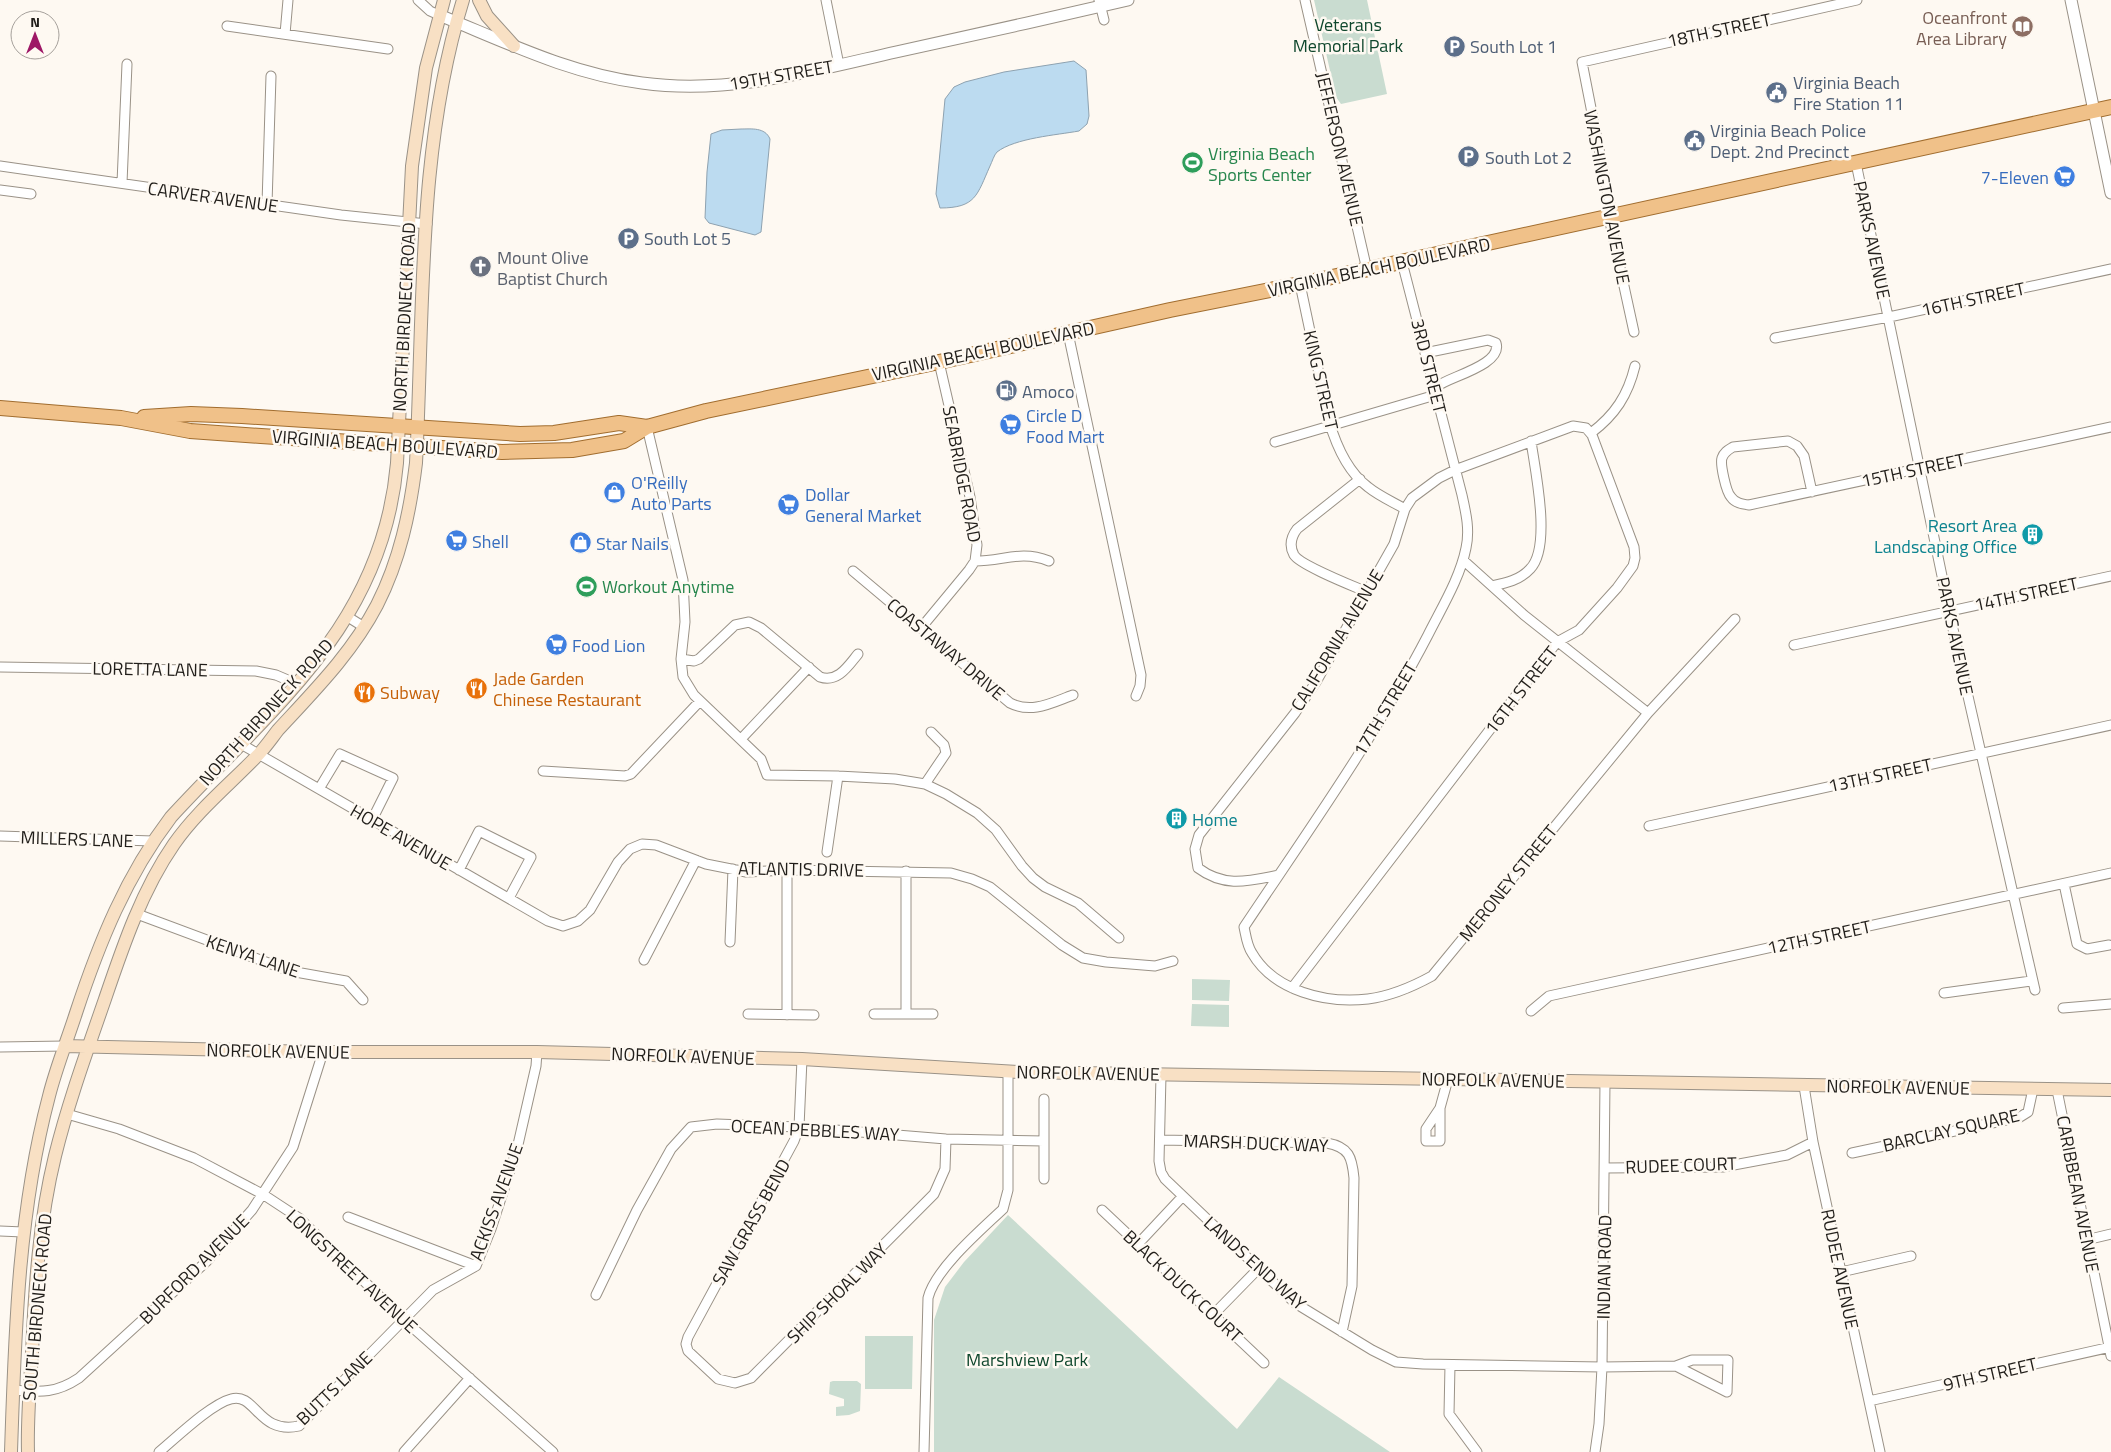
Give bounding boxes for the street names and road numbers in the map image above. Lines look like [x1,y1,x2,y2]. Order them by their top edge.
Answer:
street label: 18TH STREET [1665,6,1774,54]
street label: 19TH STREET [727,52,836,97]
street label: JEFFERSON AVENUE [1309,69,1371,229]
street label: WASHINGTON AVENUE [1577,107,1637,287]
street label: CARVER AVENUE [146,174,280,220]
street label: PARKS AVENUE [1846,178,1898,302]
street label: NORTH BIRDNECK ROAD [386,222,422,412]
street label: VIRGINIA BEACH BOULEVARD [1265,230,1493,304]
street label: 16TH STREET [1919,275,2028,323]
street label: VIRGINIA BEACH BOULEVARD [869,314,1097,388]
street label: 3RD STREET [1404,316,1454,417]
street label: KING STREET [1296,327,1346,433]
street label: SEABRIDGE ROAD [936,403,988,545]
street label: VIRGINIA BEACH BOULEVARD [271,423,499,465]
street label: 15TH STREET [1859,446,1968,494]
street label: CALIFORNIA AVENUE [1284,564,1390,716]
street label: 14TH STREET [1972,570,2081,618]
street label: PARKS AVENUE [1929,574,1981,698]
street label: COASTAWAY DRIVE [881,591,1011,707]
street label: NORTH BIRDNECK ROAD [192,632,340,792]
street label: 16TH STREET [1478,640,1564,740]
street label: LORETTA LANE [92,654,208,684]
street label: 17TH STREET [1346,656,1424,761]
street label: 13TH STREET [1826,751,1935,799]
street label: HOPE AVENUE [345,797,457,877]
street label: MERONEY STREET [1452,818,1564,947]
street label: MILLERS LANE [20,824,134,854]
street label: ATLANTIS DRIVE [738,854,864,884]
street label: 12TH STREET [1765,913,1874,961]
street label: KENYA LANE [203,927,303,985]
street label: NORFOLK AVENUE [206,1036,350,1066]
street label: NORFOLK AVENUE [611,1040,755,1072]
street label: NORFOLK AVENUE [1016,1058,1160,1088]
street label: NORFOLK AVENUE [1421,1065,1565,1095]
street label: NORFOLK AVENUE [1826,1072,1970,1102]
street label: BARCLAY SQUARE [1880,1101,2022,1159]
street label: OCEAN PEBBLES WAY [730,1112,900,1148]
street label: CARIBBEAN AVENUE [2050,1113,2106,1275]
street label: MARSH DUCK WAY [1183,1127,1329,1159]
street label: ACKISS AVENUE [462,1140,530,1264]
street label: RUDEE COURT [1625,1150,1738,1180]
street label: SAW GRASS BEND [705,1154,797,1290]
street label: LONGSTREET AVENUE [280,1203,424,1339]
street label: RUDEE AVENUE [1814,1206,1866,1332]
street label: BURFORD AVENUE [133,1208,255,1330]
street label: LANDS END WAY [1198,1210,1312,1317]
street label: SOUTH BIRDNECK ROAD [15,1212,59,1402]
street label: INDIAN ROAD [1590,1214,1618,1320]
street label: BLACK DUCK COURT [1117,1223,1249,1349]
street label: SHIP SHOAL WAY [780,1236,894,1350]
street label: BUTTS LANE [290,1345,378,1431]
street label: 9TH STREET [1941,1350,2040,1398]

